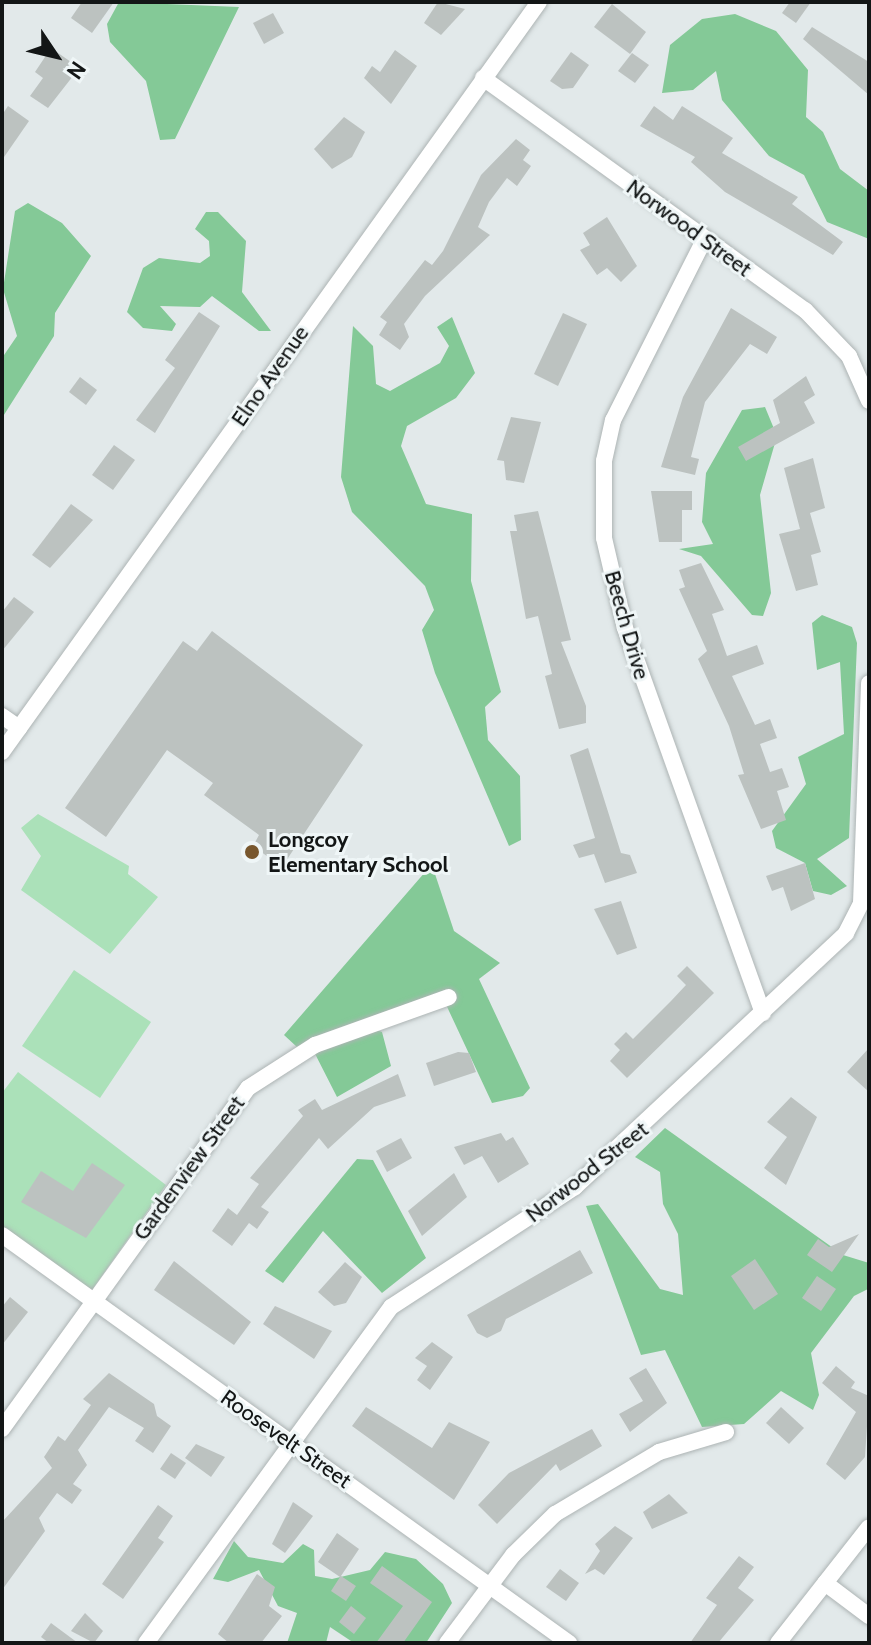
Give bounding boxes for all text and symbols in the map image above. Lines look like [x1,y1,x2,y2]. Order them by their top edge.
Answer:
north arrow [16,16,96,96]
text: N [61,56,92,84]
street label: Norwood Street [621,174,757,282]
street label: Elno Avenue [226,321,314,431]
street label: Beech Drive [599,568,655,682]
place label: Longcoy Elementary School [268,826,448,878]
marker: Longcoy Elementary School [243,843,261,861]
street label: Gardenview Street [128,1091,250,1245]
street label: Norwood Street [521,1116,653,1228]
street label: Roosevelt Street [216,1384,356,1494]

